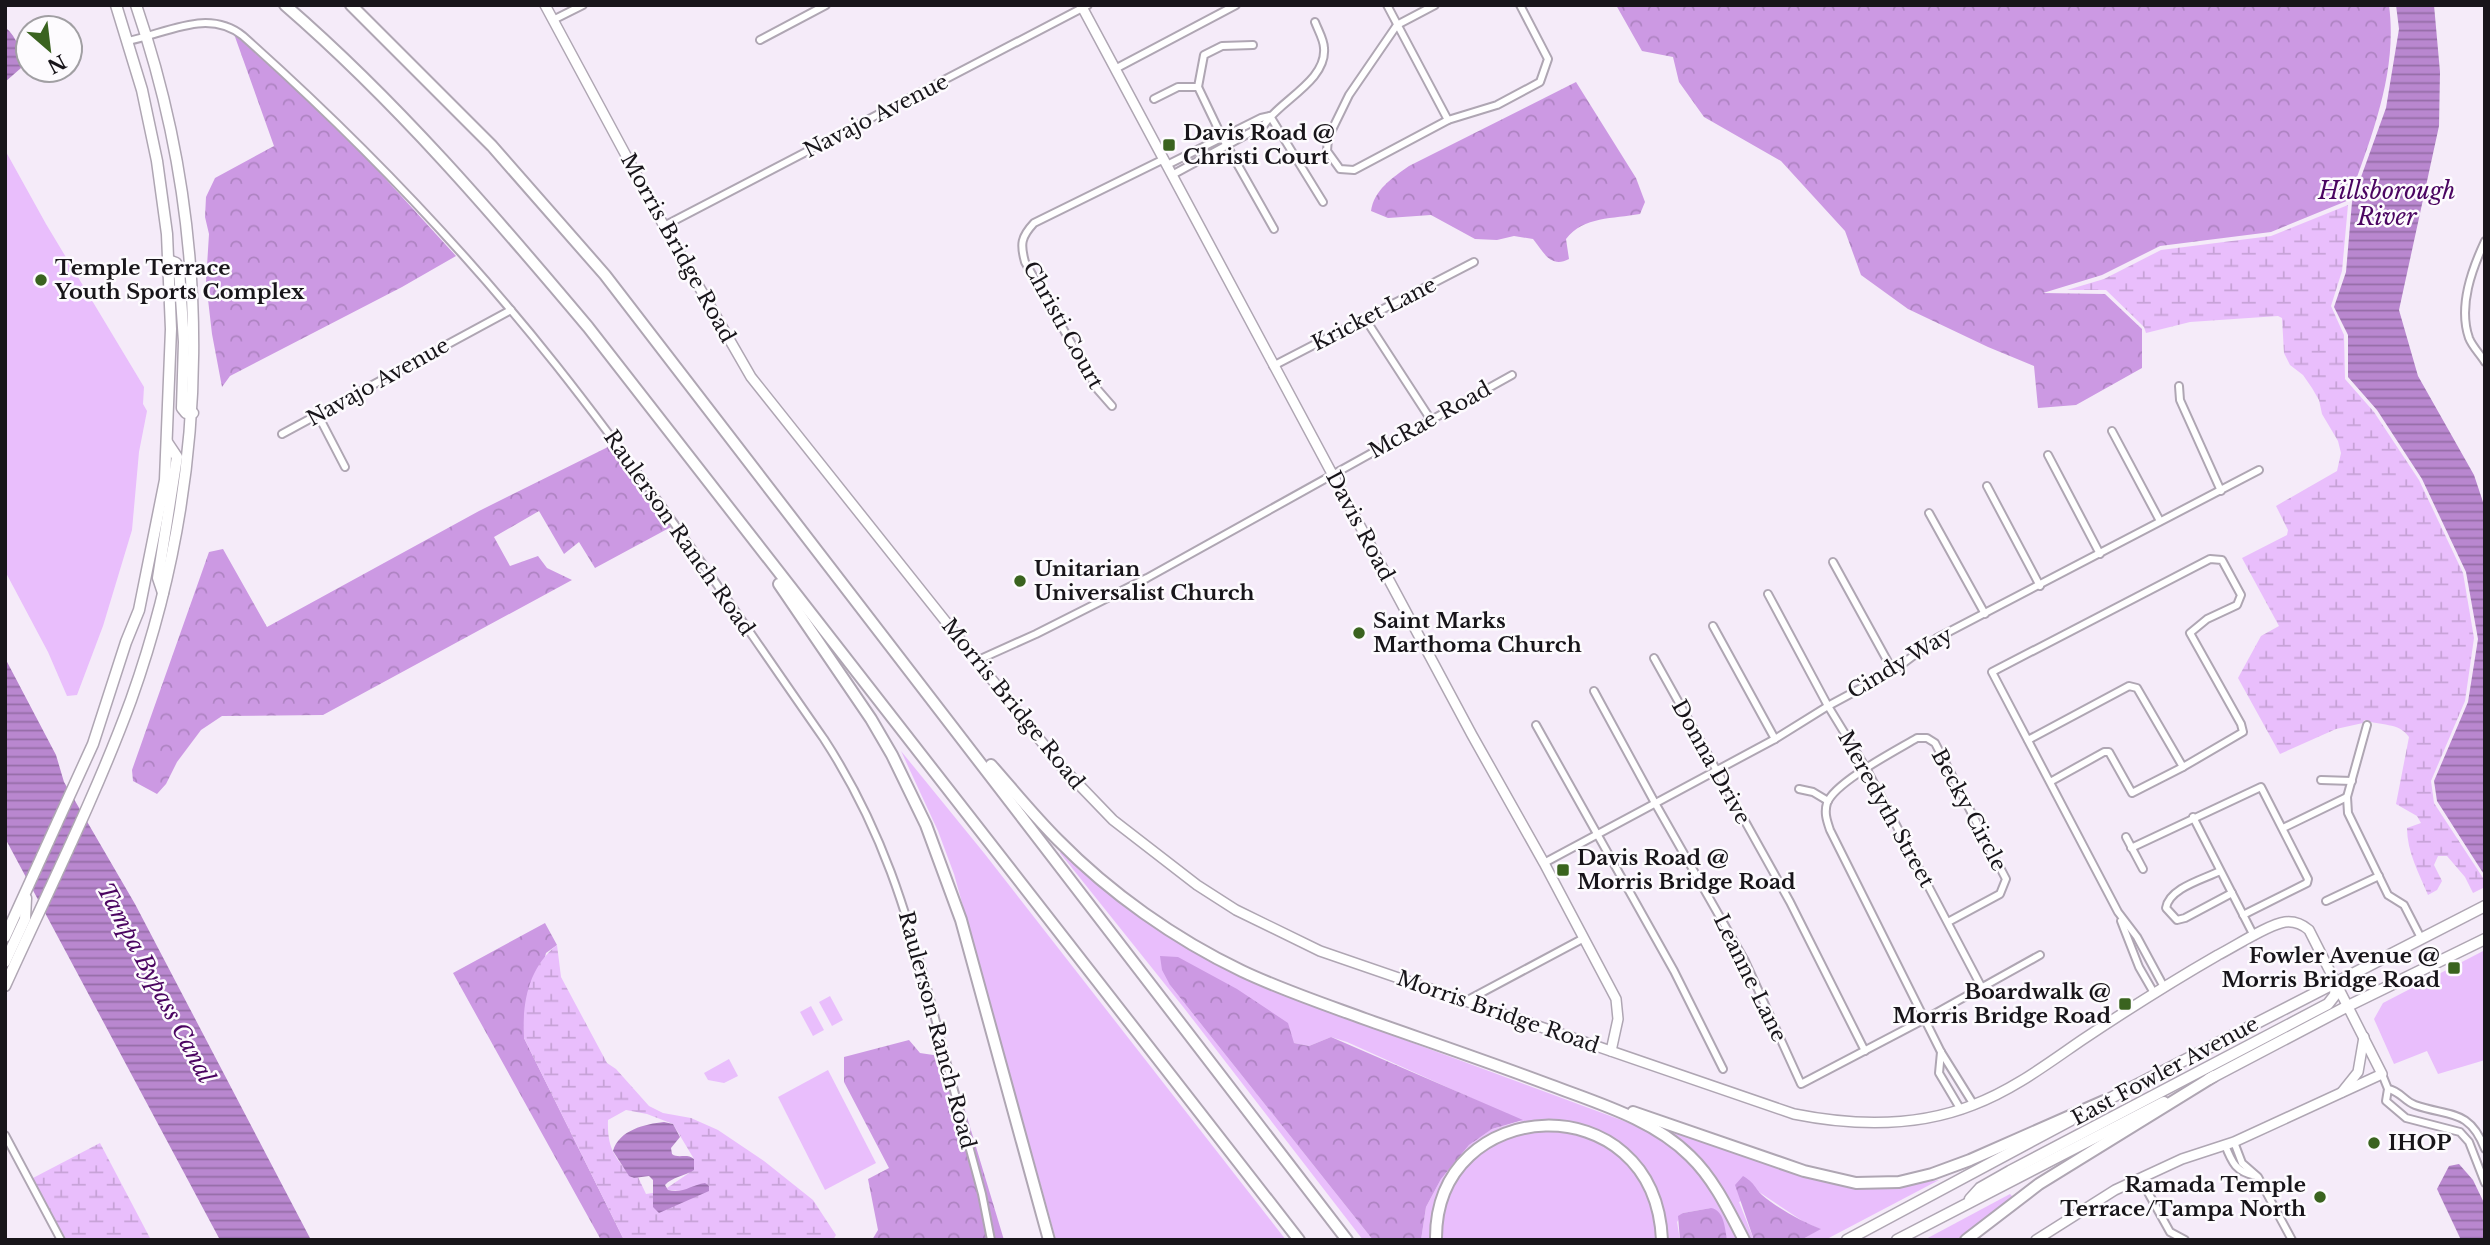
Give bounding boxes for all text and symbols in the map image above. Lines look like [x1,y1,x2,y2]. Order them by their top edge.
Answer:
north arrow [14,14,84,84]
text: N [43,49,70,78]
street label: Navajo Avenue [799,68,953,164]
place label: Davis Road @ Christi Court [1183,120,1335,170]
marker: Davis Road @ Christi Court [1161,137,1177,153]
street label: Morris Bridge Road [615,149,741,347]
water label: Hillsborough River [2317,177,2456,231]
place label: Temple Terrace Youth Sports Complex [54,255,305,305]
street label: Christi Court [1017,257,1109,393]
street label: Kricket Lane [1307,271,1441,357]
marker: Temple Terrace Youth Sports Complex [33,272,49,288]
street label: Navajo Avenue [302,332,454,432]
street label: McRae Road [1364,376,1496,464]
street label: Raulerson Ranch Road [598,425,760,641]
street label: Davis Road [1320,466,1400,586]
place label: Unitarian Universalist Church [1034,556,1255,606]
marker: Unitarian Universalist Church [1012,573,1028,589]
place label: Saint Marks Marthoma Church [1373,608,1582,658]
street label: Morris Bridge Road [936,613,1090,795]
street label: Cindy Way [1843,621,1958,705]
marker: Saint Marks Marthoma Church [1351,625,1367,641]
street label: Donna Drive [1666,695,1756,829]
street label: Meredyth Street [1832,726,1940,892]
street label: Becky Circle [1926,744,2012,876]
place label: Davis Road @ Morris Bridge Road [1577,845,1796,895]
marker: Davis Road @ Morris Bridge Road [1555,862,1571,878]
water label: Tampa Bypass Canal [91,878,221,1089]
street label: Raulerson Ranch Road [893,908,981,1152]
street label: Leanne Lane [1708,910,1792,1046]
place label: Fowler Avenue @ Morris Bridge Road [2221,943,2440,993]
marker: Fowler Avenue @ Morris Bridge Road [2446,960,2462,976]
street label: Morris Bridge Road [1393,965,1603,1059]
place label: Boardwalk @ Morris Bridge Road [1892,979,2111,1029]
marker: Boardwalk @ Morris Bridge Road [2117,996,2133,1012]
street label: East Fowler Avenue [2067,1011,2263,1131]
place label: IHOP [2388,1130,2451,1156]
marker: IHOP [2366,1135,2382,1151]
place label: Ramada Temple Terrace/Tampa North [2060,1172,2306,1222]
marker: Ramada Temple Terrace/Tampa North [2312,1189,2328,1205]

